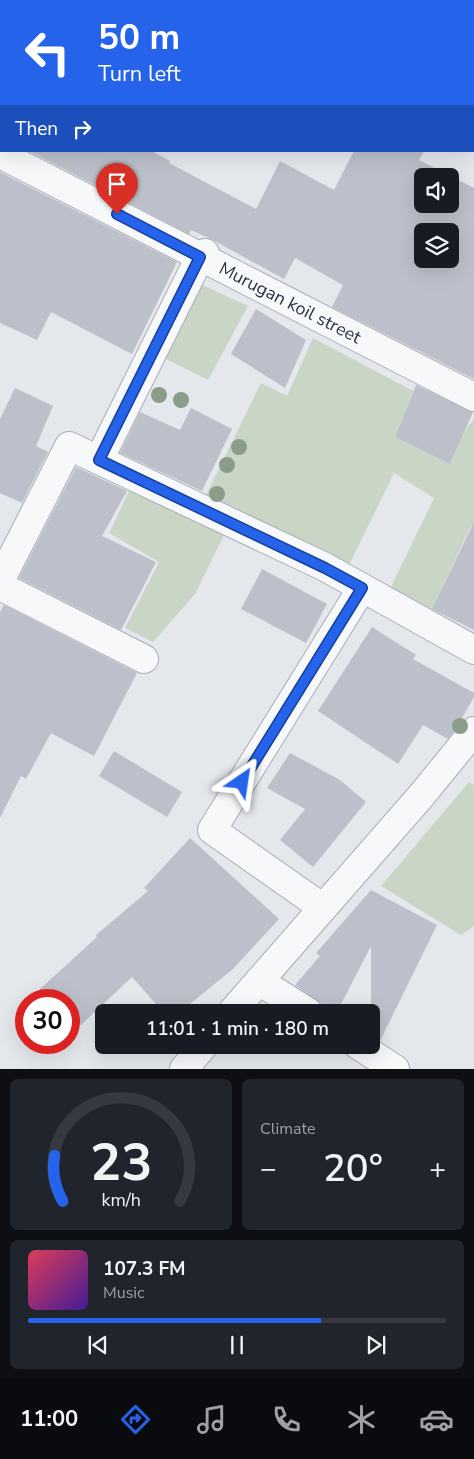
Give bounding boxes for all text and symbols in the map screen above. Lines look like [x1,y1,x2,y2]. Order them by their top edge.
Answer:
text: 50 m [98,14,180,61]
icon: left [15,20,80,85]
text: Turn left [98,59,181,89]
icon: right [68,115,96,143]
text: Then [15,116,58,142]
pin [96,163,138,214]
map controls [414,168,459,268]
button: sound [414,168,459,213]
icon: arrive [103,170,131,198]
button: layers [414,223,459,268]
street label: Murugan koil street [215,256,366,349]
position arrow [215,755,267,807]
speed limit sign: 30 [15,989,80,1054]
text: 11:01 · 1 min · 180 m [146,1016,329,1042]
text: Climate [260,1118,315,1140]
text: 23 [90,1127,152,1198]
text: 20° [323,1143,383,1194]
text: − [260,1150,277,1188]
text: + [429,1150,446,1188]
text: km/h [101,1188,141,1212]
text: 107.3 FM [103,1256,186,1282]
text: Music [103,1282,144,1304]
icon: previous [84,1331,112,1359]
icon: pause [223,1331,251,1359]
icon: next [362,1331,390,1359]
icon: directions [118,1402,153,1437]
icon: music [194,1402,229,1437]
icon: phone [269,1402,304,1437]
icon: climate [344,1402,379,1437]
icon: car [419,1402,454,1437]
text: 11:00 [20,1404,78,1434]

